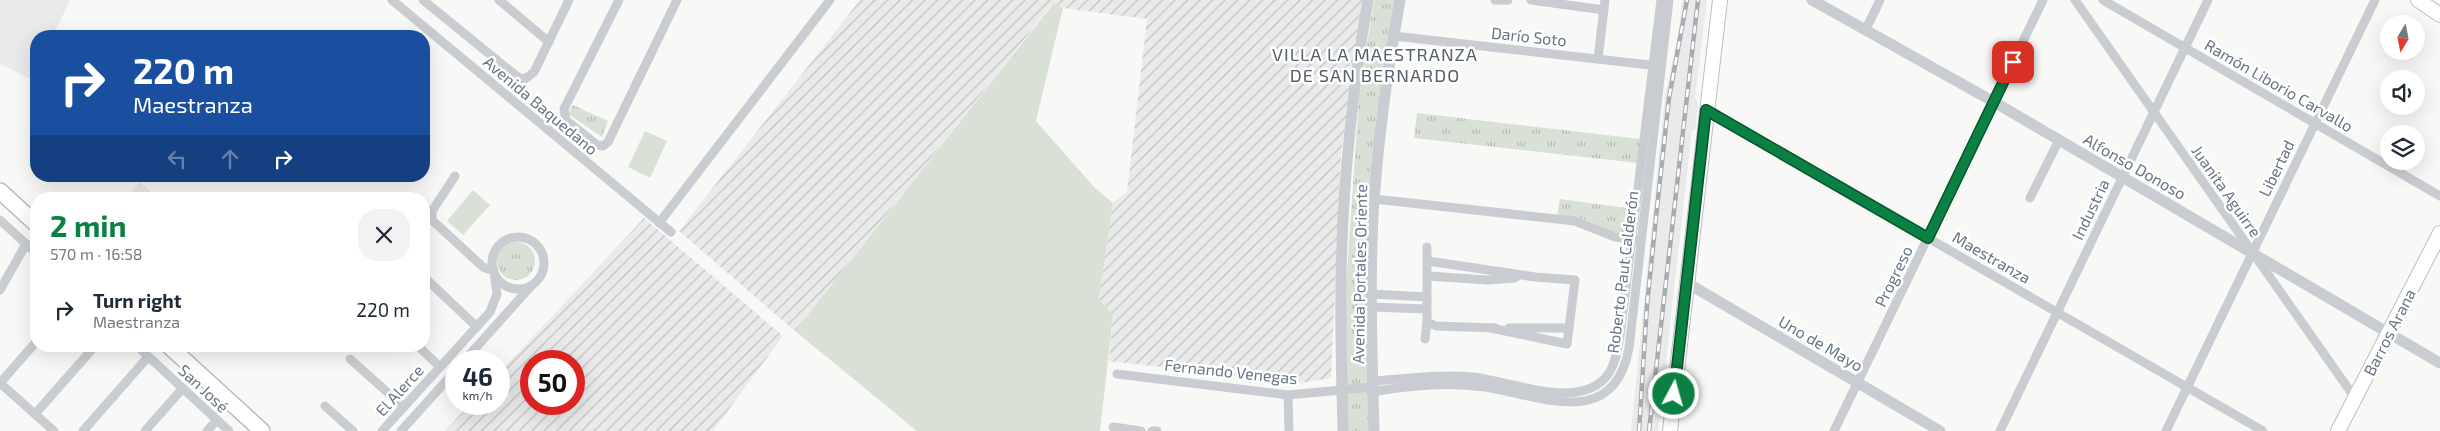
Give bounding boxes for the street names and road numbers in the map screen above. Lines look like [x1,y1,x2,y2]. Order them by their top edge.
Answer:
street label: Darío Soto [1490,23,1568,49]
street label: Ramón Liborio Carvallo [2201,35,2357,135]
street label: Avenida Baquedano [480,52,602,158]
street label: Alfonso Donoso [2080,129,2190,203]
street label: Libertad [2254,137,2298,199]
street label: Juanita Aguirre [2188,141,2266,241]
street label: Industria [2067,176,2113,242]
street label: Avenida Portales Oriente [1348,184,1370,364]
street label: Roberto Paut Calderón [1603,190,1641,354]
street label: Maestranza [1950,227,2034,287]
street label: Progreso [1870,242,1916,310]
street label: Barros Arana [2359,285,2419,379]
street label: Uno de Mayo [1775,311,1867,375]
street label: Fernando Venegas [1164,355,1298,387]
street label: San José [175,360,233,416]
street label: El Alerce [371,360,427,420]

